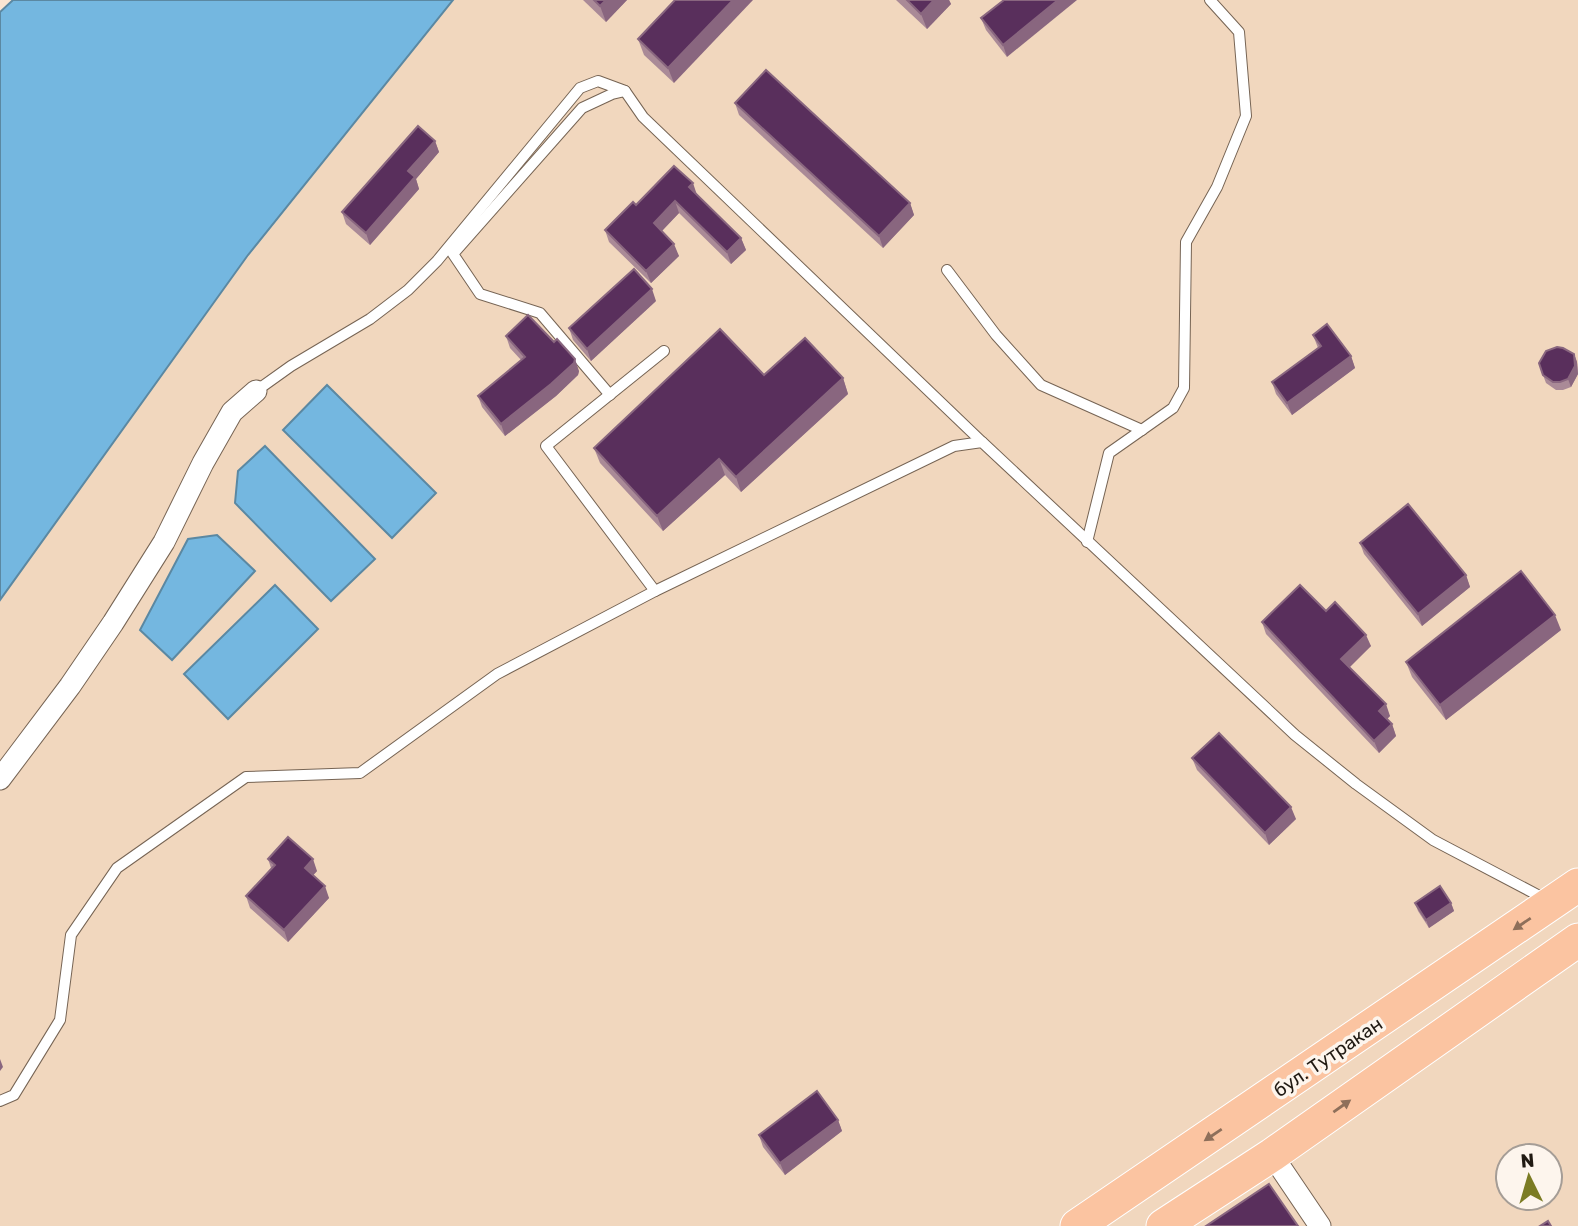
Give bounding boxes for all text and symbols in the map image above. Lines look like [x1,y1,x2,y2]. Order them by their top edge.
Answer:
one-way arrow [1512,917,1531,930]
street label: бул. Тутракан [1269,1012,1387,1102]
one-way arrow [1333,1099,1351,1113]
one-way arrow [1203,1129,1222,1142]
north arrow [1494,1142,1564,1212]
text: N [1520,1149,1535,1173]

